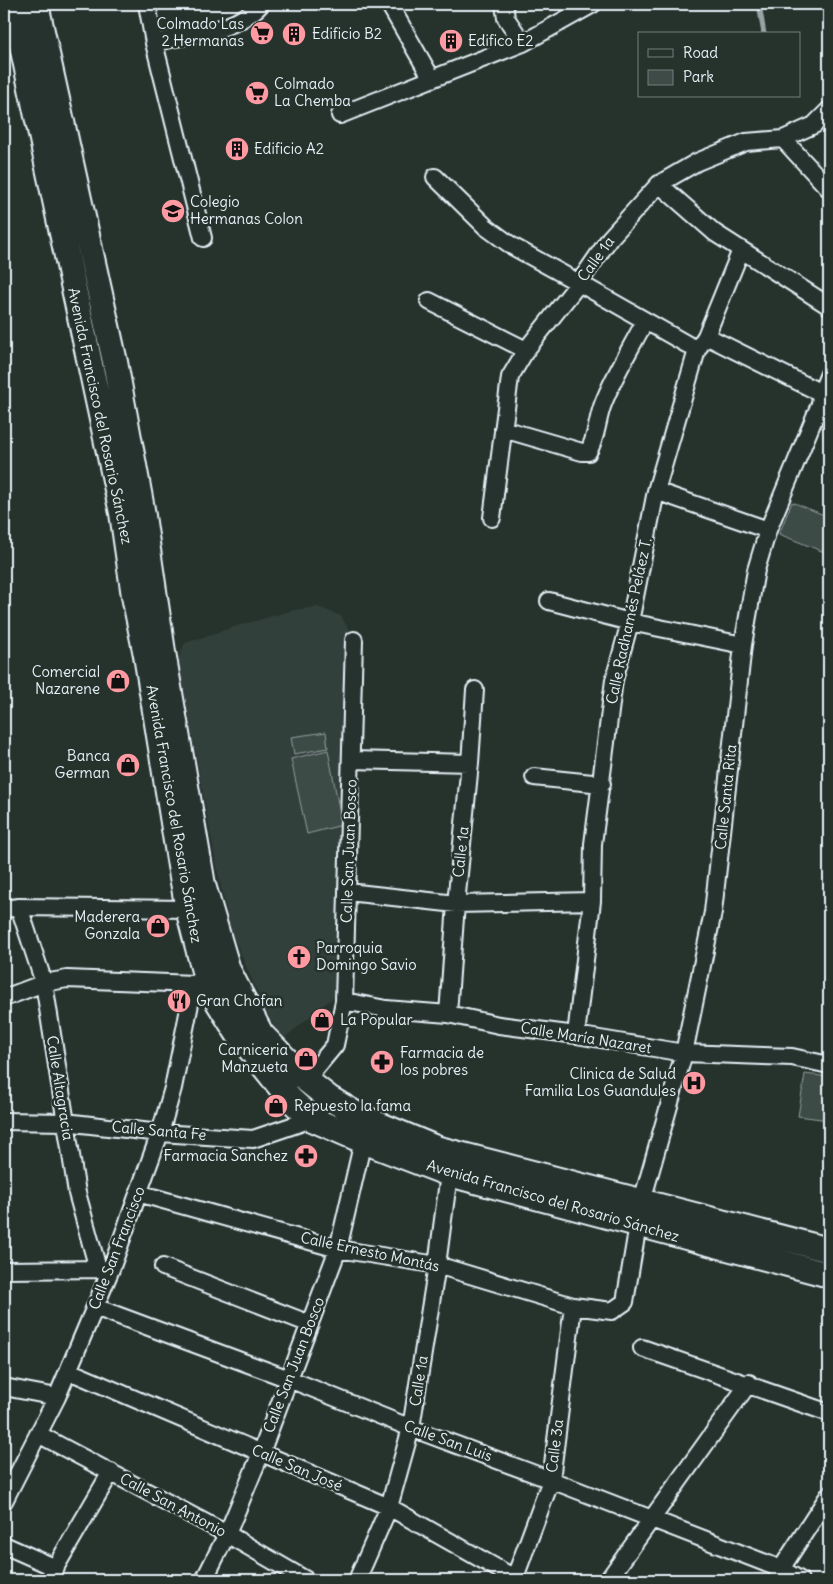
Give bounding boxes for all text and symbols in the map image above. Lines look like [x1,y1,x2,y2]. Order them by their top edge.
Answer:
place label: Colmado Las 2 Hermanas [157,14,244,50]
supermarket icon: Colmado Las 2 Hermanas [249,20,275,46]
building icon: Edificio B2 [281,21,307,47]
place label: Edificio B2 [312,24,382,43]
building icon: Edifico E2 [438,28,464,54]
place label: Edifico E2 [468,31,534,50]
legend [638,32,800,98]
text: Road [683,43,718,62]
text: Park [683,67,714,86]
place label: Colmado La Chemba [274,74,351,110]
supermarket icon: Colmado La Chemba [244,80,270,106]
building icon: Edificio A2 [224,136,250,162]
place label: Edificio A2 [254,139,324,158]
place label: Colegio Hermanas Colon [190,192,303,228]
school or university icon: Colegio Hermanas Colon [160,198,186,224]
street label: Calle 1a [573,232,619,285]
street label: Avenida Francisco del Rosario Sánchez [64,286,137,546]
street label: Calle Radhamés Peláez T. [602,536,655,706]
place label: Comercial Nazarene [32,662,100,698]
shop icon: Comercial Nazarene [105,668,131,694]
street label: Avenida Francisco del Rosario Sánchez [142,683,207,945]
street label: Calle Santa Rita [711,743,741,851]
place label: Banca German [55,746,110,782]
shop icon: Banca German [115,752,141,778]
street label: Calle San Juan Bosco [336,779,361,923]
street label: Calle 1a [448,825,473,878]
place label: Maderera Gonzala [74,907,140,943]
shop icon: Maderera Gonzala [145,913,171,939]
place label: Parroquia Domingo Savio [316,938,417,974]
church icon: Parroquia Domingo Savio [286,944,312,970]
restaurant icon: Gran Chofan [166,988,192,1014]
place label: Gran Chofan [196,991,283,1010]
shop icon: La Popular [309,1007,335,1033]
place label: La Popular [340,1010,413,1029]
street label: Calle María Nazaret [519,1018,653,1057]
street label: Calle Altagracia [43,1034,78,1142]
place label: Carniceria Manzueta [218,1040,288,1076]
place label: Farmacia de los pobres [400,1043,484,1079]
shop icon: Carniceria Manzueta [293,1046,319,1072]
pharmacy icon: Farmacia de los pobres [369,1049,395,1075]
place label: Clinica de Salud Familia Los Guandules [525,1064,676,1100]
hospital icon: Clinica de Salud Familia Los Guandules [681,1070,707,1096]
shop icon: Repuesto la fama [263,1093,289,1119]
place label: Repuesto la fama [294,1096,411,1115]
street label: Calle Santa Fe [111,1117,207,1144]
pharmacy icon: Farmacia Sanchez [293,1143,319,1169]
place label: Farmacia Sanchez [164,1146,288,1165]
street label: Avenida Francisco del Rosario Sánchez [425,1155,682,1246]
street label: Calle San Francisco [84,1183,149,1312]
street label: Calle Ernesto Montás [299,1227,442,1276]
street label: Calle San Juan Bosco [259,1294,328,1435]
street label: Calle 1a [405,1354,432,1408]
street label: Calle San Luis [401,1416,495,1465]
street label: Calle 3a [542,1418,567,1474]
street label: Calle San José [249,1440,345,1495]
street label: Calle San Antonio [117,1468,230,1541]

